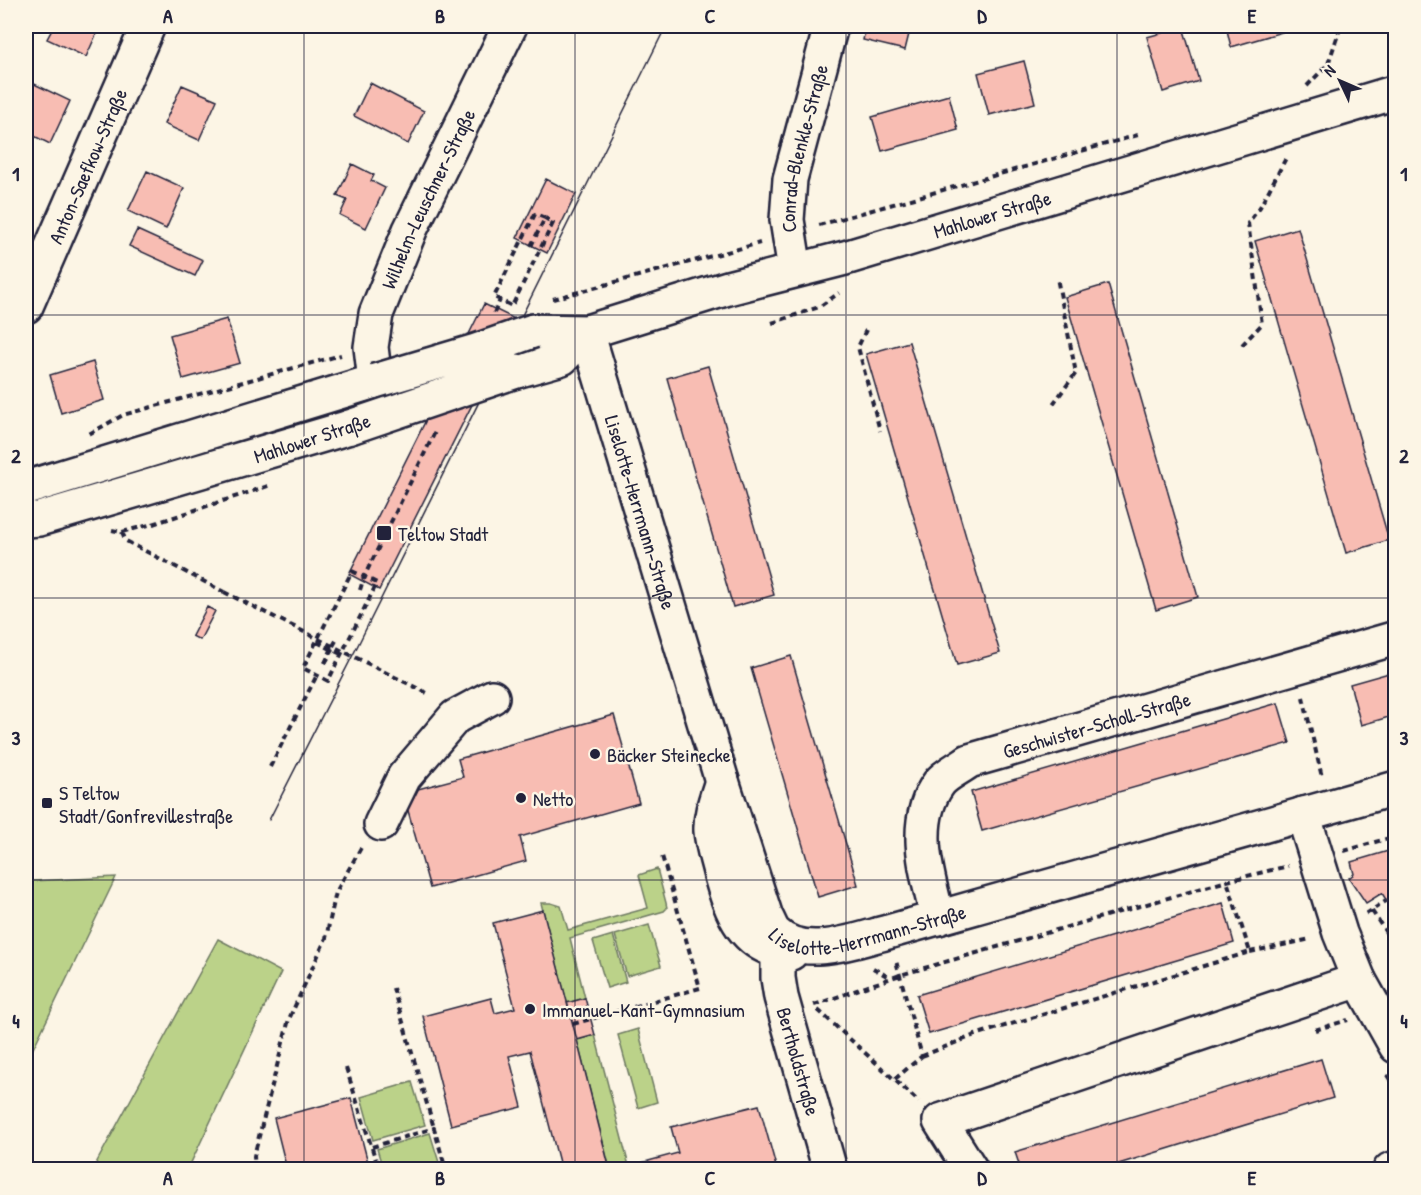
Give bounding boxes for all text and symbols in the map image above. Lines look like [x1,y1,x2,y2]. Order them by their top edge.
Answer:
text: A [163,2,173,29]
text: B [435,2,445,29]
text: C [705,2,716,29]
text: D [977,2,987,29]
text: E [1248,2,1257,29]
north arrow [1310,51,1370,111]
text: N [1318,60,1340,81]
street label: Conrad-Blenkle-Straße [773,61,834,235]
street label: Anton-Saefkow-Straße [41,84,133,248]
street label: Wilhelm-Leuschner-Straße [374,104,481,293]
text: 1 [12,160,20,187]
text: 1 [1400,160,1408,187]
street label: Mahlower Straße [930,183,1054,244]
street label: Mahlower Straße [250,406,374,470]
street label: Liselotte-Herrmann-Straße [599,412,683,612]
text: 2 [11,442,21,469]
text: 2 [1399,442,1409,469]
place label: Teltow Stadt [398,520,489,547]
marker: Teltow Stadt [375,524,393,542]
street label: Geschwister-Scholl-Straße [1000,684,1193,764]
text: 3 [12,724,21,751]
text: 3 [1400,724,1409,751]
place label: Bäcker Steinecke [607,741,731,768]
marker: Bäcker Steinecke [588,747,602,761]
place label: S Teltow Stadt/Gonfrevillestraße [59,779,233,829]
place label: Netto [533,785,573,812]
marker: Netto [514,791,528,805]
marker: S Teltow Stadt/Gonfrevillestraße [40,796,54,810]
street label: Liselotte-Herrmann-Straße [763,897,969,961]
place label: Immanuel-Kant-Gymnasium [542,996,745,1023]
marker: Immanuel-Kant-Gymnasium [523,1002,537,1016]
street label: Bertholdstraße [771,1004,827,1118]
text: 4 [12,1007,20,1034]
text: 4 [1400,1007,1408,1034]
text: A [163,1164,173,1191]
text: B [435,1164,445,1191]
text: C [705,1164,716,1191]
text: D [977,1164,987,1191]
text: E [1248,1164,1257,1191]

